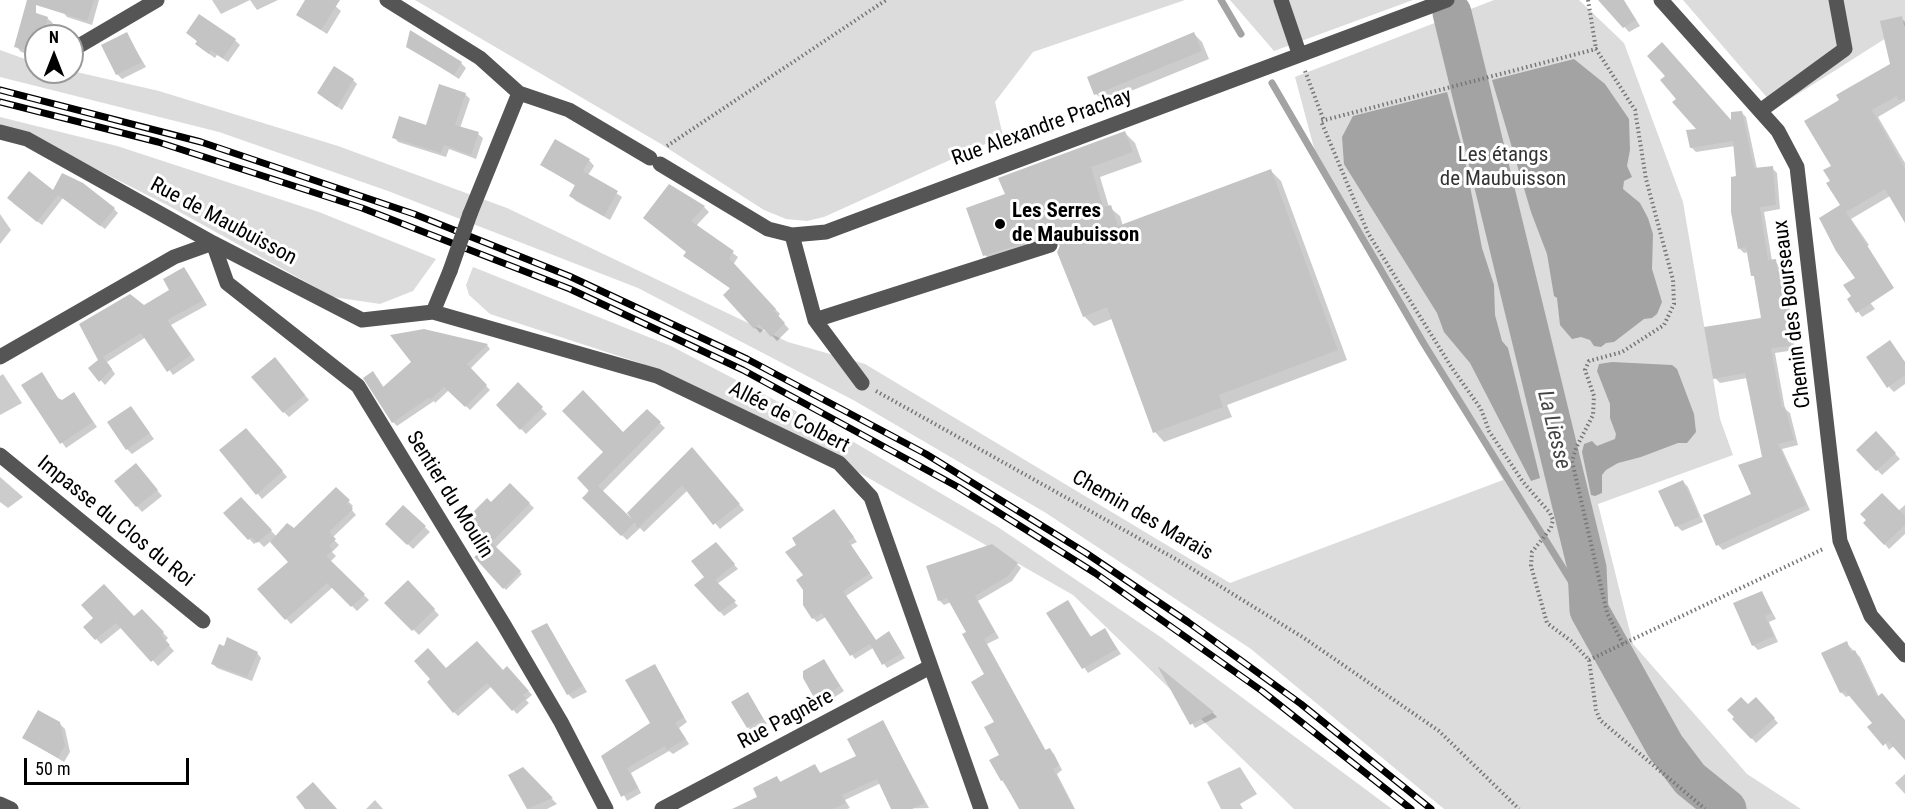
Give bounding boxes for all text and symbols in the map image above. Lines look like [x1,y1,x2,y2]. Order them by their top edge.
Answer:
north arrow [24,24,84,84]
text: N [49,28,59,47]
street label: Rue Alexandre Prachay [949,84,1135,172]
park label: Les étangs de Maubuisson [1440,143,1566,193]
street label: Rue de Maubuisson [145,173,301,271]
place label: Les Serres de Maubuisson [1012,199,1139,249]
marker: Les Serres de Maubuisson [993,217,1007,231]
street label: Chemin des Bourseaux [1769,218,1817,410]
street label: Allée de Colbert [725,377,853,459]
water label: La Liesse [1531,388,1575,472]
street label: Sentier du Moulin [400,427,498,563]
street label: Impasse du Clos du Roi [32,451,198,593]
street label: Chemin des Marais [1067,465,1217,567]
street label: Rue Pagnère [734,684,838,756]
scale bar [27,746,192,784]
text: 50 m [35,758,70,779]

